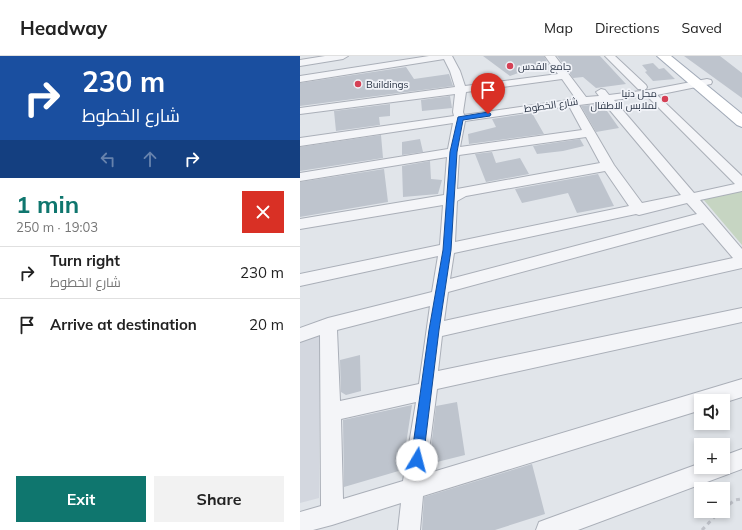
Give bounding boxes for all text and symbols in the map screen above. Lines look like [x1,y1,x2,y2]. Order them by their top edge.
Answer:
text: Headway [20,16,107,40]
text: Map [544,19,573,37]
text: Directions [595,19,660,37]
text: Saved [682,19,722,37]
place label: جامع القدس [518,60,571,73]
marker: جامع القدس [505,61,515,71]
text: 230 m [82,64,165,99]
icon: right [16,72,68,124]
pin [471,73,505,114]
place label: Buildings [366,78,409,91]
marker: Buildings [353,79,363,89]
icon: arrive [477,79,499,101]
place label: محل دنيا لملابس الاطفال [590,87,657,112]
marker: محل دنيا لملابس الاطفال [660,94,670,104]
street label: شارع الخطوط [523,95,579,115]
text: شارع الخطوط [82,104,180,127]
icon: left [97,148,119,170]
icon: ahead [139,148,161,170]
icon: right [181,148,203,170]
text: 1 min [16,189,79,219]
button: close [242,191,284,233]
text: 250 m · 19:03 [16,219,98,235]
text: Turn right [50,251,120,270]
icon: right [16,262,38,284]
text: 230 m [240,263,284,282]
text: شارع الخطوط [50,274,121,290]
icon: arrive [16,314,38,336]
text: Arrive at destination [50,315,197,334]
text: 20 m [249,315,284,334]
map controls [694,394,730,518]
button: sound [694,394,730,430]
button: + [694,438,730,474]
position arrow [396,439,438,481]
button: Exit [16,476,146,522]
button: Share [154,476,284,522]
button: − [694,482,730,518]

